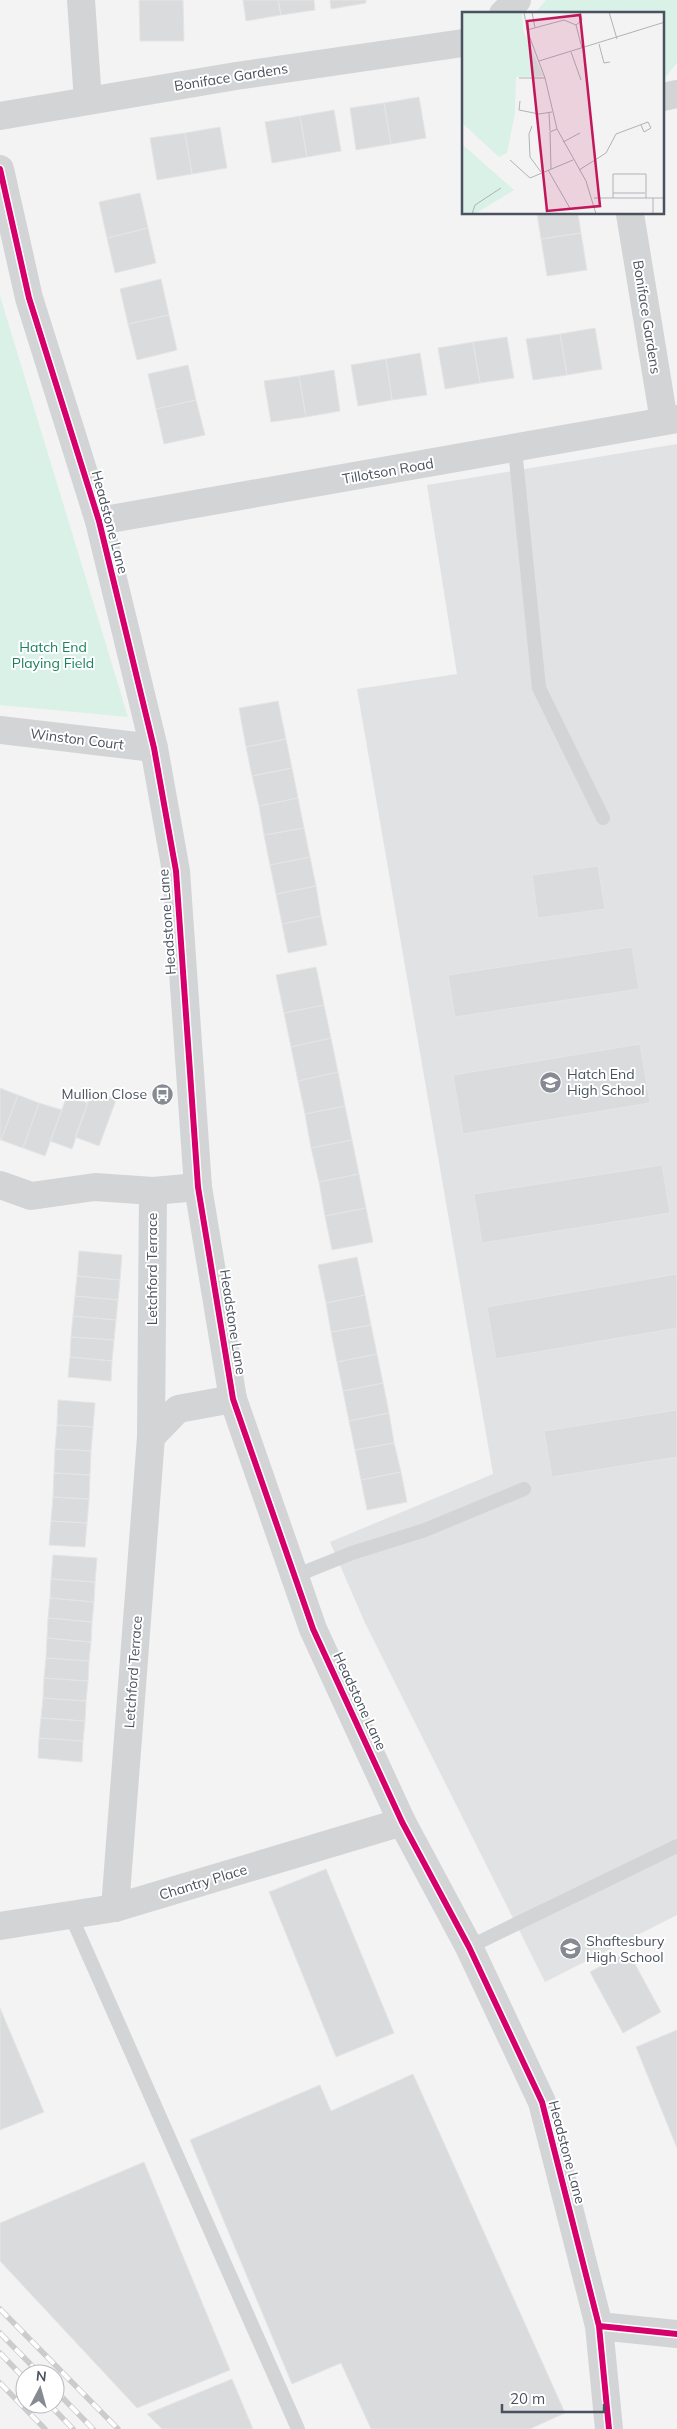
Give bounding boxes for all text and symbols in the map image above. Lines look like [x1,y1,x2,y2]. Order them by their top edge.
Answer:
inset map [462,12,664,215]
street label: Boniface Gardens [173,59,289,95]
street label: Boniface Gardens [629,259,665,375]
street label: Tillotson Road [341,454,435,488]
street label: Headstone Lane [88,468,132,576]
park label: Hatch End Playing Field [12,638,94,672]
street label: Winston Court [29,724,125,754]
street label: Headstone Lane [154,868,180,976]
place label: Hatch End High School [567,1065,645,1099]
school or university icon: Hatch End High School [539,1070,563,1094]
bus stop icon: Mullion Close [151,1082,175,1106]
place label: Mullion Close [62,1085,147,1103]
street label: Letchford Terrace [143,1213,161,1325]
street label: Headstone Lane [216,1268,250,1376]
street label: Letchford Terrace [120,1615,146,1729]
street label: Headstone Lane [329,1649,391,1753]
street label: Chantry Place [157,1860,249,1904]
place label: Shaftesbury High School [586,1932,665,1966]
school or university icon: Shaftesbury High School [558,1937,582,1961]
street label: Headstone Lane [545,2098,589,2206]
north arrow [15,2364,65,2414]
text: N [35,2367,48,2386]
scale bar [502,2382,604,2414]
text: 20 m [510,2389,545,2408]

